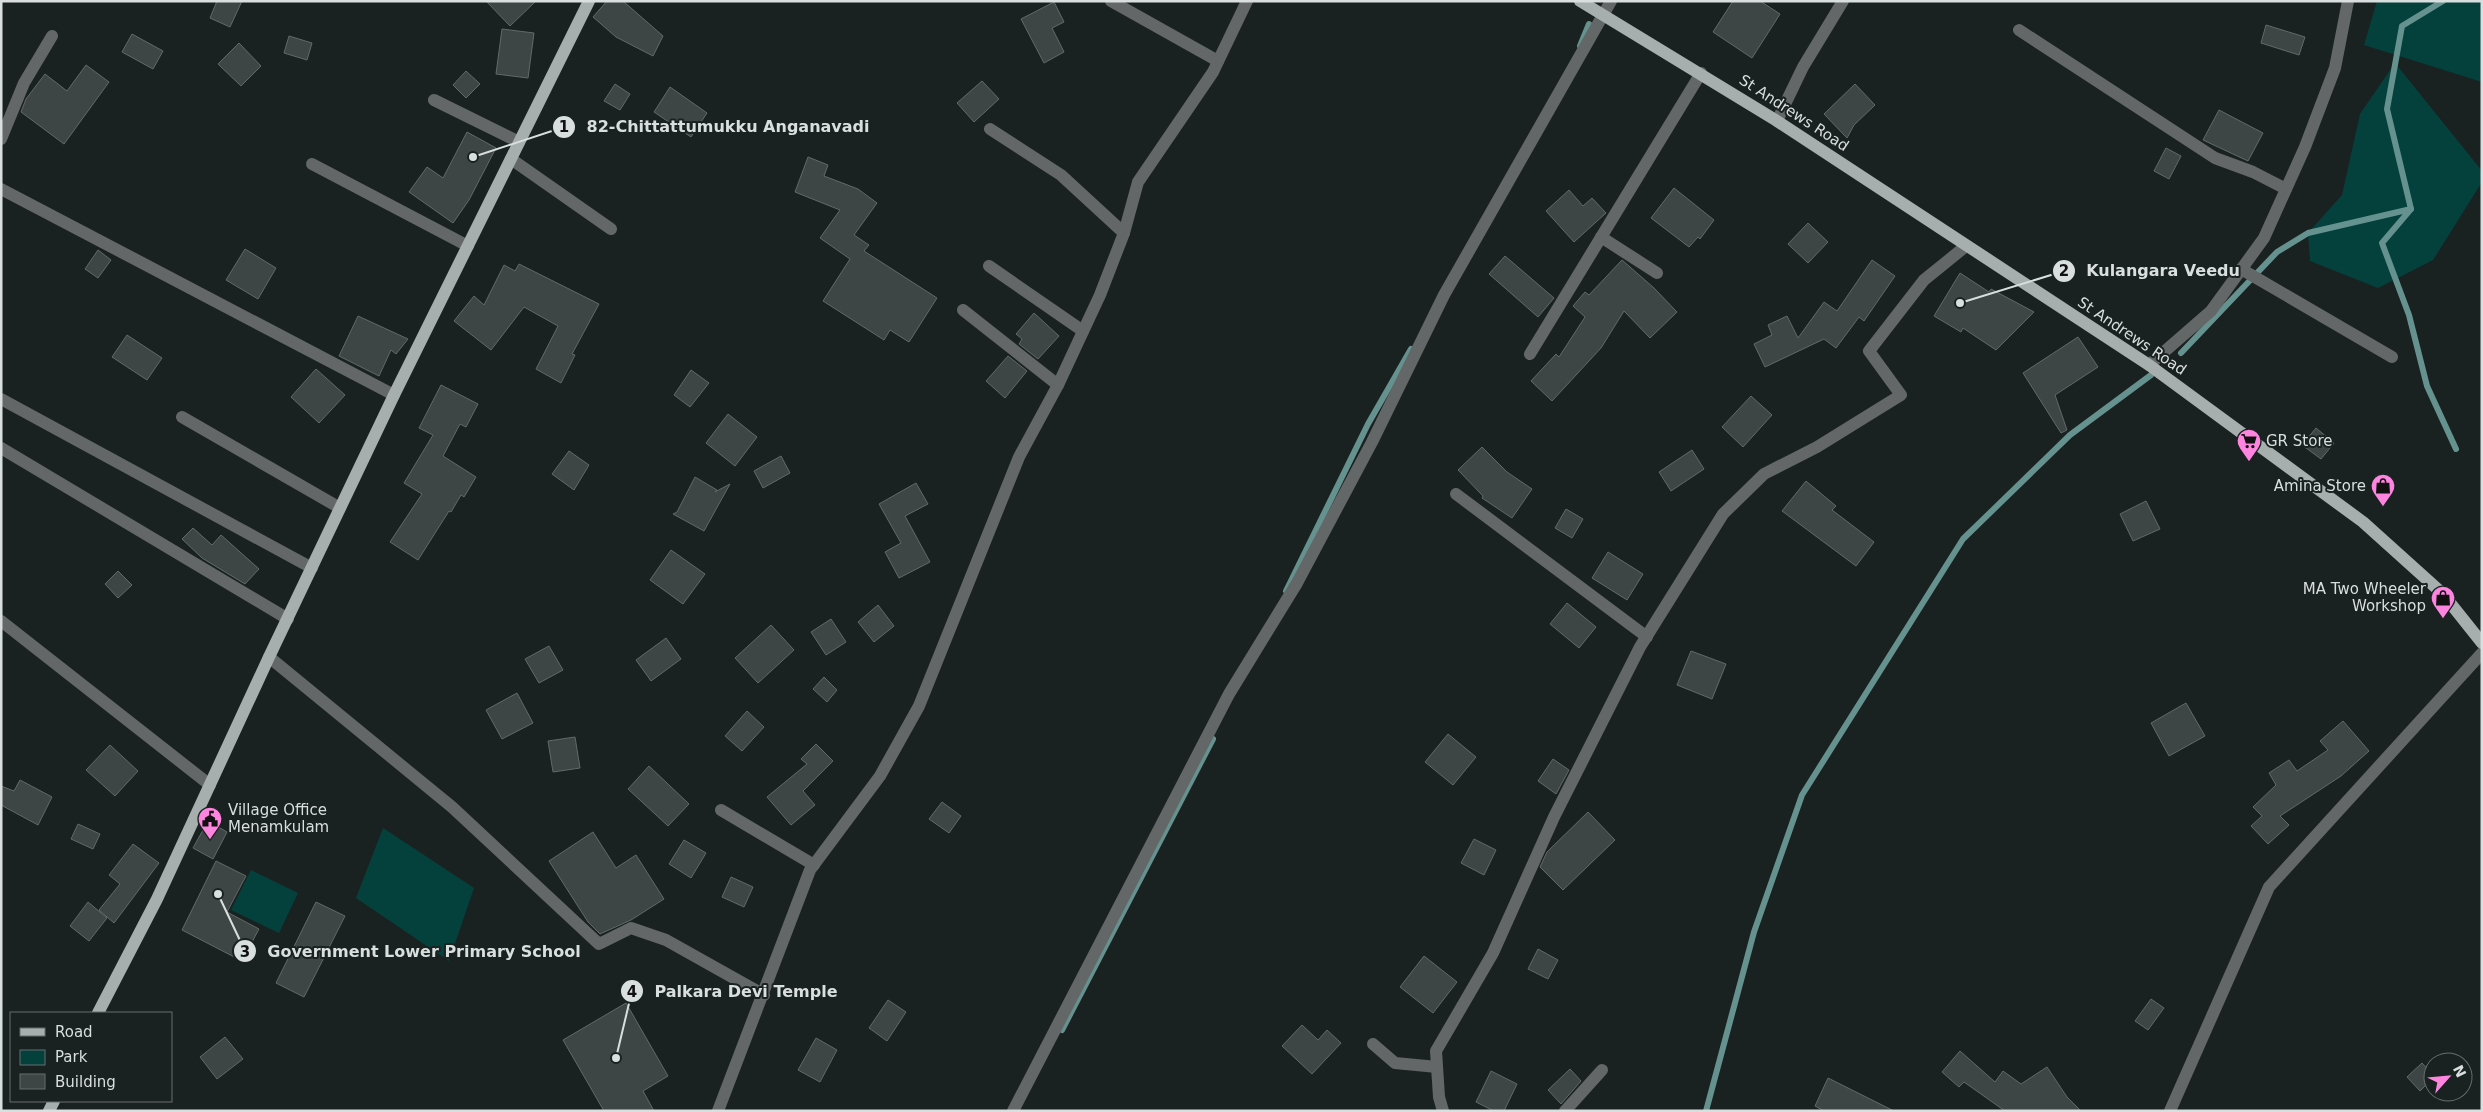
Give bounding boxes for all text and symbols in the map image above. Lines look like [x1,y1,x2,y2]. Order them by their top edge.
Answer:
street label: St Andrews Road [1736,71,1852,155]
callout: 82-Chittattumukku Anganavadi [551,111,879,142]
text: 82-Chittattumukku Anganavadi [587,117,869,136]
text: 1 [559,118,569,136]
callout: Kulangara Veedu [2052,255,2250,286]
text: Kulangara Veedu [2086,261,2240,280]
text: 2 [2059,262,2069,280]
street label: St Andrews Road [2074,293,2190,379]
supermarket icon: GR Store [2236,428,2262,462]
place label: GR Store [2266,432,2332,450]
shop icon: Amina Store [2370,473,2396,507]
place label: Amina Store [2274,477,2366,495]
place label: MA Two Wheeler Workshop [2303,580,2427,615]
shop icon: MA Two Wheeler Workshop [2430,585,2456,619]
place label: Village Office Menamkulam [228,801,329,836]
public building icon: Village Office Menamkulam [197,806,223,840]
callout: Government Lower Primary School [233,936,591,967]
text: Government Lower Primary School [267,942,581,961]
text: 3 [240,943,250,961]
callout: Palkara Devi Temple [620,976,848,1007]
text: Palkara Devi Temple [655,982,838,1001]
text: 4 [627,983,637,1001]
legend [10,1012,172,1102]
text: Road [55,1023,93,1041]
text: Park [55,1048,88,1066]
north arrow [2423,1052,2473,1102]
text: N [2450,1062,2469,1080]
text: Building [55,1073,116,1091]

